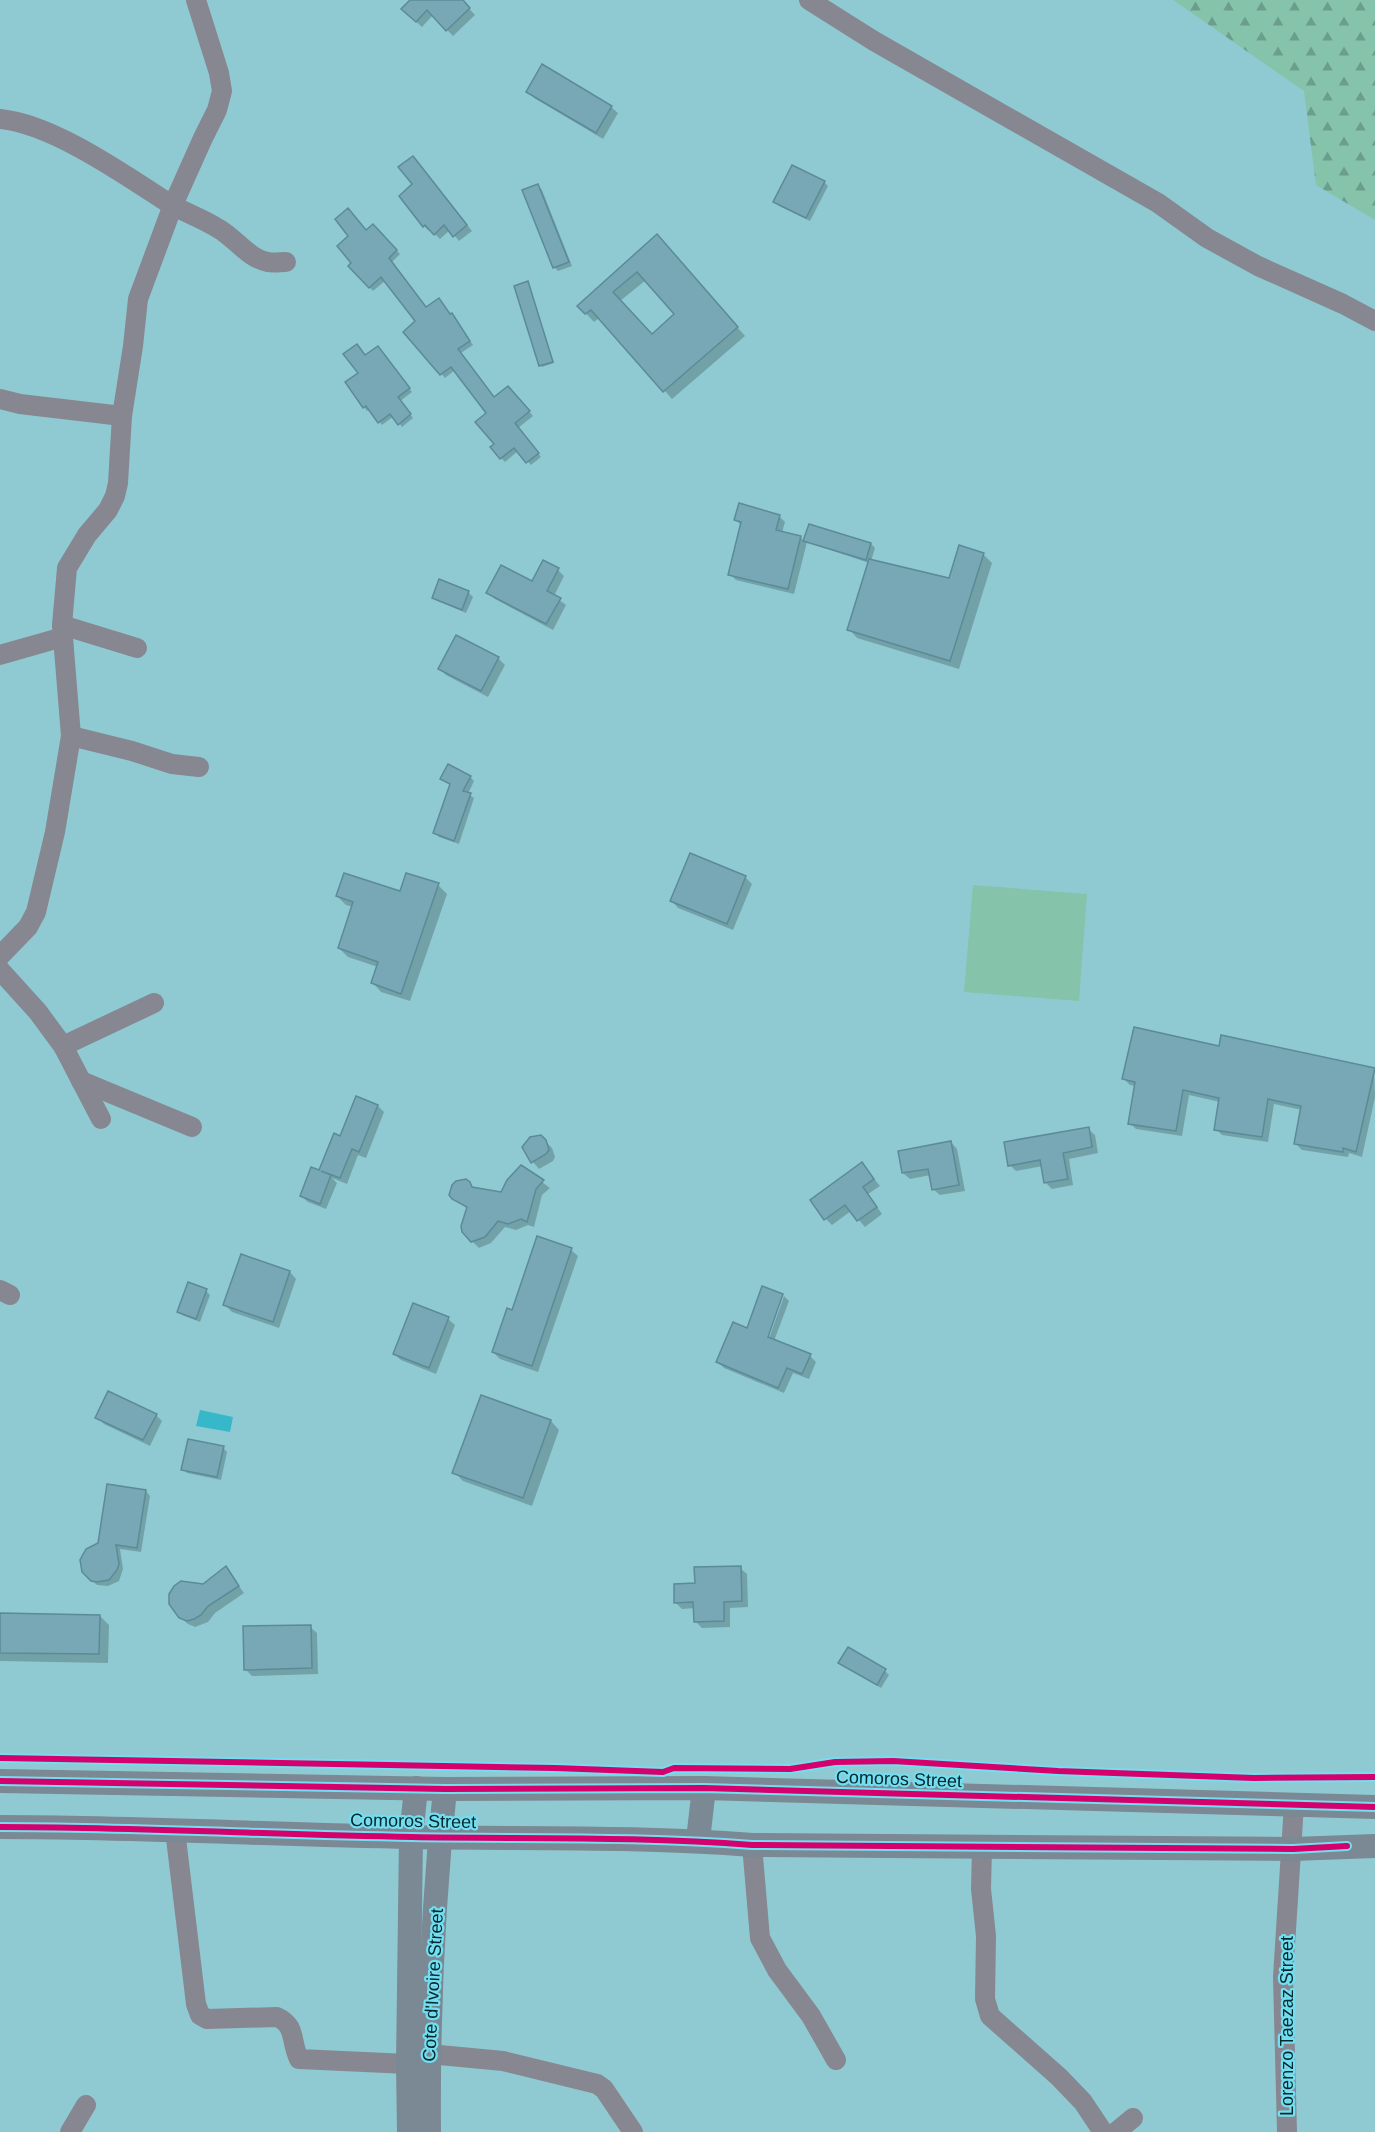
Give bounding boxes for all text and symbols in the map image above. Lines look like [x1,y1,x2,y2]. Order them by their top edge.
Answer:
street label: Comoros Street [836,1767,962,1791]
street label: Comoros Street [350,1810,476,1832]
street label: Cote d'Ivoire Street [419,1908,447,2062]
street label: Lorenzo Taezaz Street [1277,1936,1297,2116]

